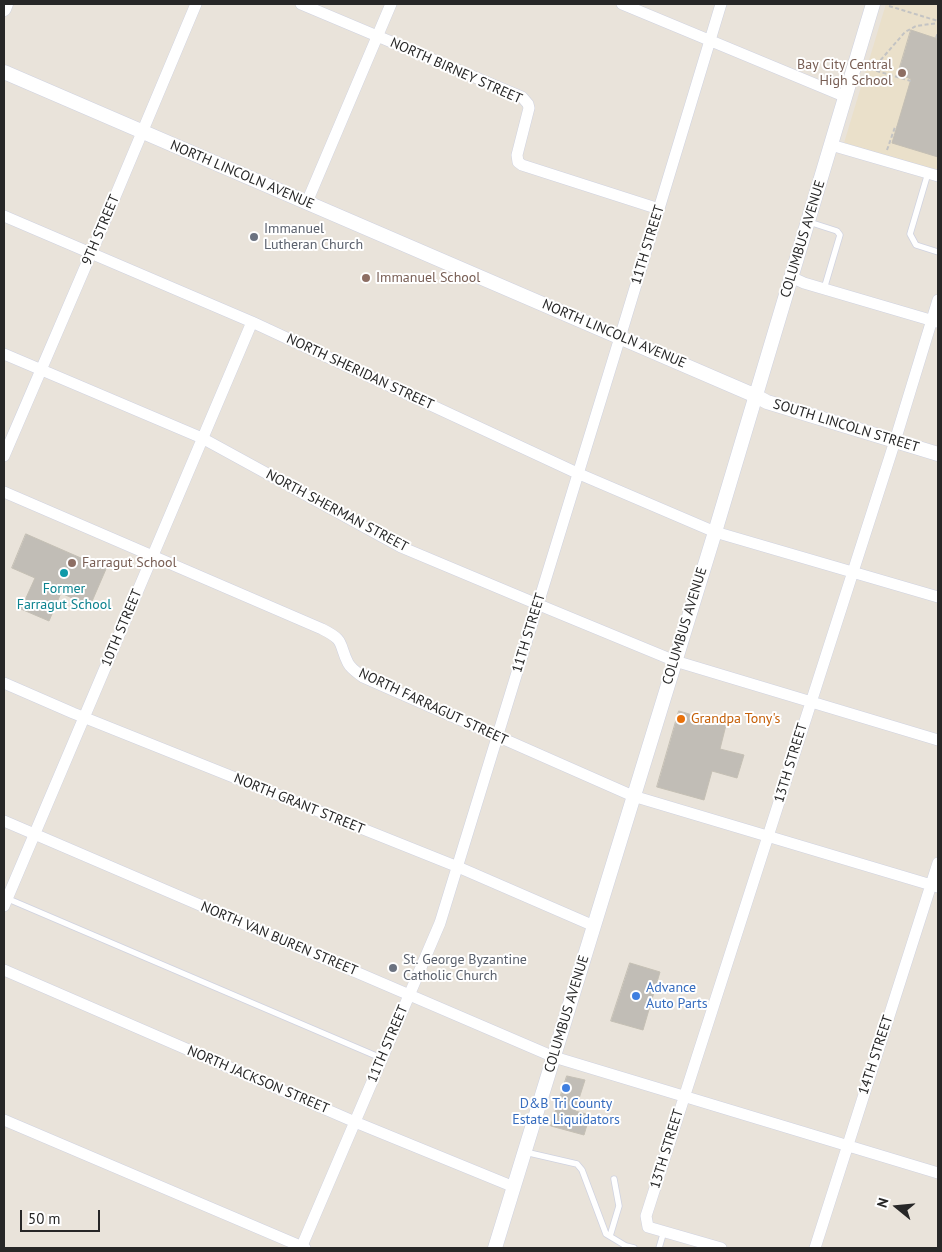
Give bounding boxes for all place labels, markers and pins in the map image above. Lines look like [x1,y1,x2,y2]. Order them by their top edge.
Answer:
place label: Bay City Central High School [797,57,892,90]
marker: Bay City Central High School [896,67,908,79]
place label: Immanuel Lutheran Church [264,221,363,253]
marker: Immanuel Lutheran Church [248,231,260,243]
place label: Immanuel School [376,270,480,286]
marker: Immanuel School [360,272,372,284]
place label: Farragut School [82,555,177,571]
marker: Farragut School [66,557,78,569]
marker: Former Farragut School [58,567,70,579]
place label: Former Farragut School [17,581,111,614]
place label: Grandpa Tony's [691,711,780,727]
marker: Grandpa Tony's [675,713,687,725]
place label: St. George Byzantine Catholic Church [403,952,527,984]
marker: St. George Byzantine Catholic Church [387,962,399,974]
place label: Advance Auto Parts [646,980,708,1012]
marker: Advance Auto Parts [630,990,642,1002]
marker: D&B Tri County Estate Liquidators [560,1082,572,1094]
place label: D&B Tri County Estate Liquidators [512,1096,620,1128]

